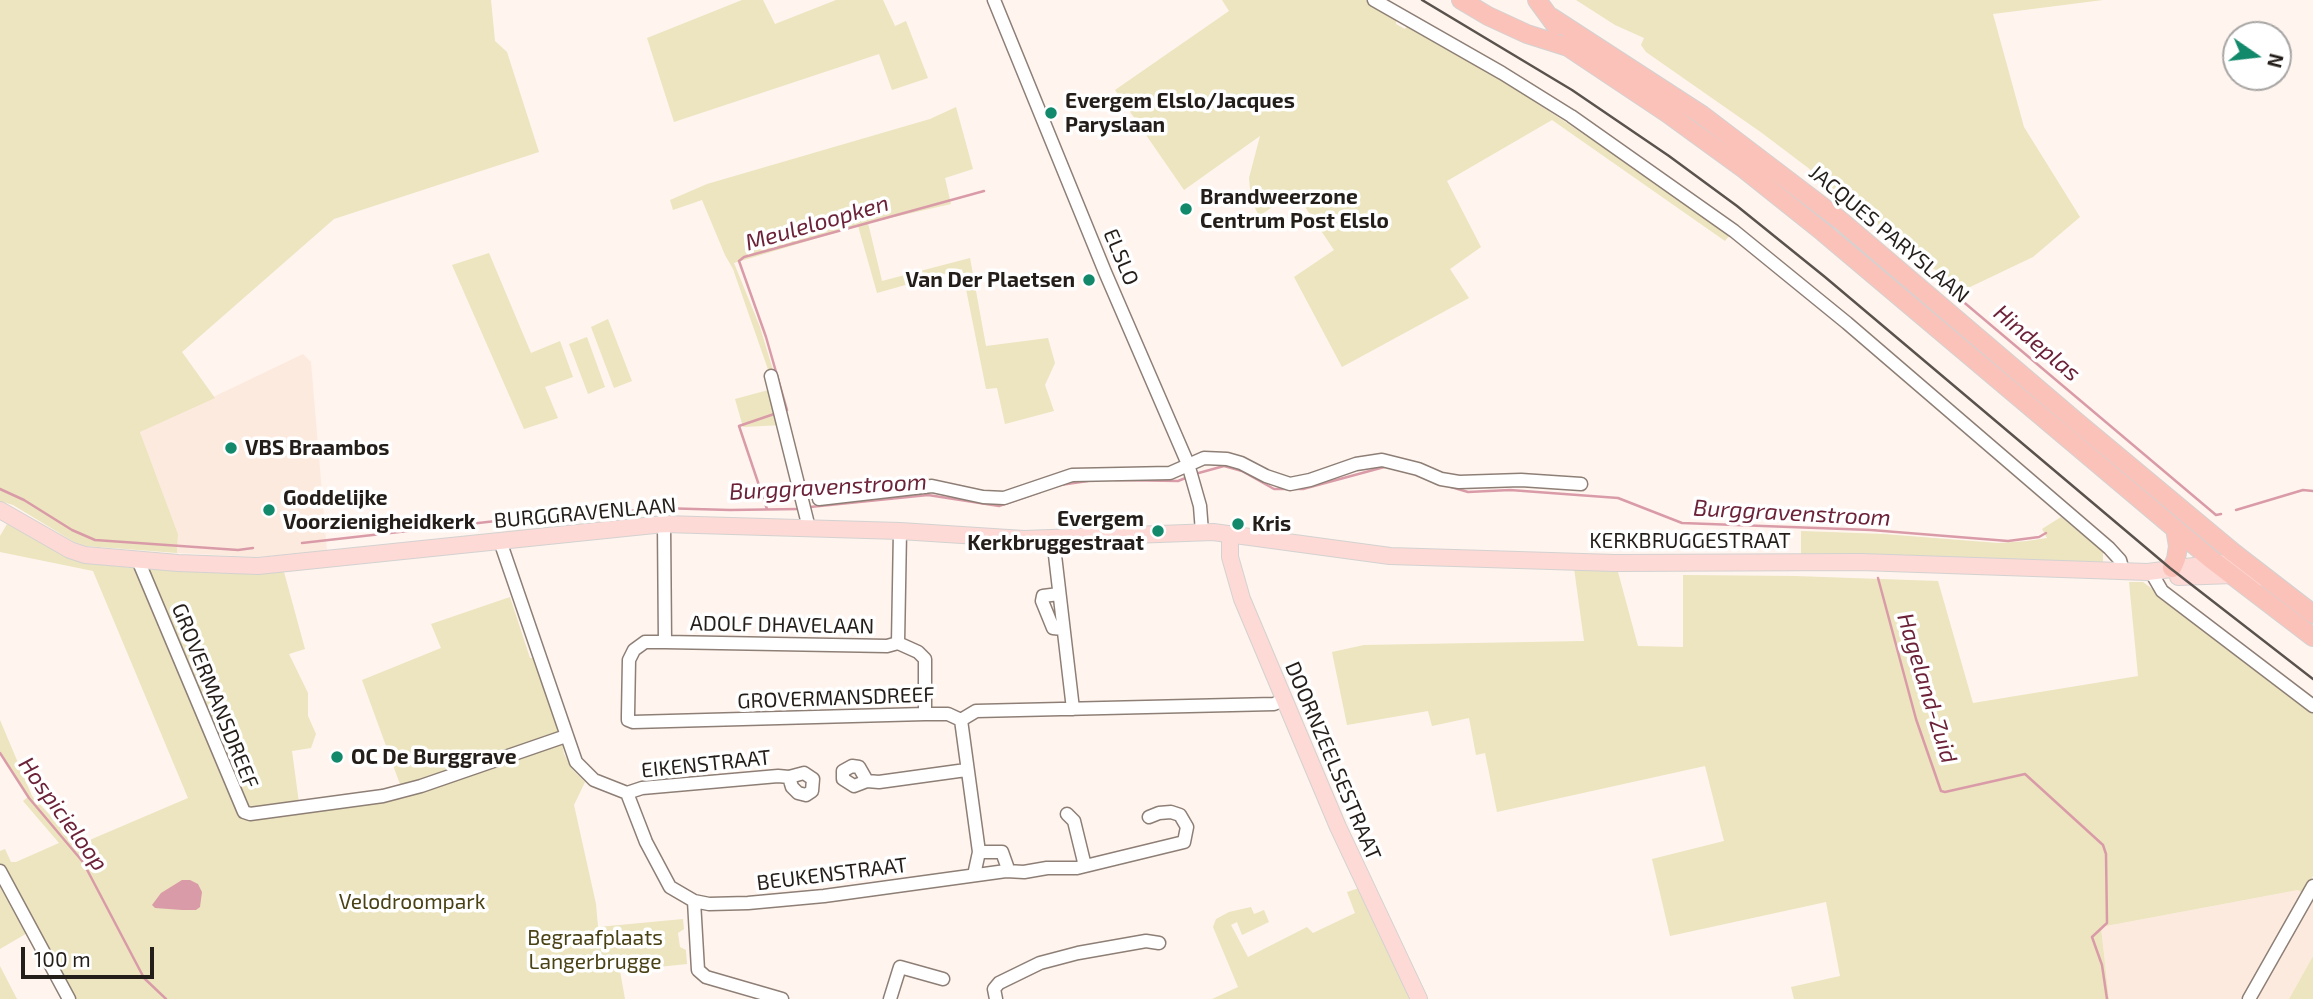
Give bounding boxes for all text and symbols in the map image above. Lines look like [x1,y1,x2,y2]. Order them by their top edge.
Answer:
north arrow [2222,21,2292,91]
text: N [2263,51,2289,70]
place label: Evergem Elslo/Jacques Paryslaan [1065,88,1295,138]
marker: Evergem Elslo/Jacques Paryslaan [1043,105,1059,121]
street label: JACQUES PARYSLAAN [1804,160,1974,308]
place label: Brandweerzone Centrum Post Elslo [1200,184,1389,234]
water label: Meuleloopken [742,189,892,257]
marker: Brandweerzone Centrum Post Elslo [1178,201,1194,217]
street label: ELSLO [1098,225,1144,289]
place label: Van Der Plaetsen [905,267,1075,293]
marker: Van Der Plaetsen [1081,272,1097,288]
water label: Hindeplas [1988,299,2086,387]
place label: VBS Braambos [245,435,390,461]
marker: VBS Braambos [223,440,239,456]
water label: Burggravenstroom [728,468,928,506]
place label: Goddelijke Voorzienigheidkerk [283,485,475,535]
street label: BURGGRAVENLAAN [493,492,677,534]
water label: Burggravenstroom [1692,494,1892,532]
marker: Goddelijke Voorzienigheidkerk [261,502,277,518]
place label: Evergem Kerkbruggestraat [967,506,1144,556]
place label: Kris [1252,511,1291,537]
marker: Kris [1230,516,1246,532]
marker: Evergem Kerkbruggestraat [1150,523,1166,539]
street label: KERKBRUGGESTRAAT [1589,528,1791,554]
street label: GROVERMANSDREEF [166,600,264,792]
water label: Hageland-Zuid [1891,610,1963,766]
street label: ADOLF DHAVELAAN [690,611,874,639]
street label: DOORNZEELSESTRAAT [1280,658,1386,864]
street label: GROVERMANSDREEF [737,682,935,714]
place label: OC De Burggrave [351,744,517,770]
street label: EIKENSTRAAT [640,745,772,783]
marker: OC De Burggrave [329,749,345,765]
water label: Hospicieloop [12,752,114,876]
street label: BEUKENSTRAAT [755,852,909,896]
park label: Velodroompark [339,889,485,915]
park label: Begraafplaats Langerbrugge [527,925,663,975]
scale bar [24,932,158,976]
text: 100 m [34,946,91,971]

